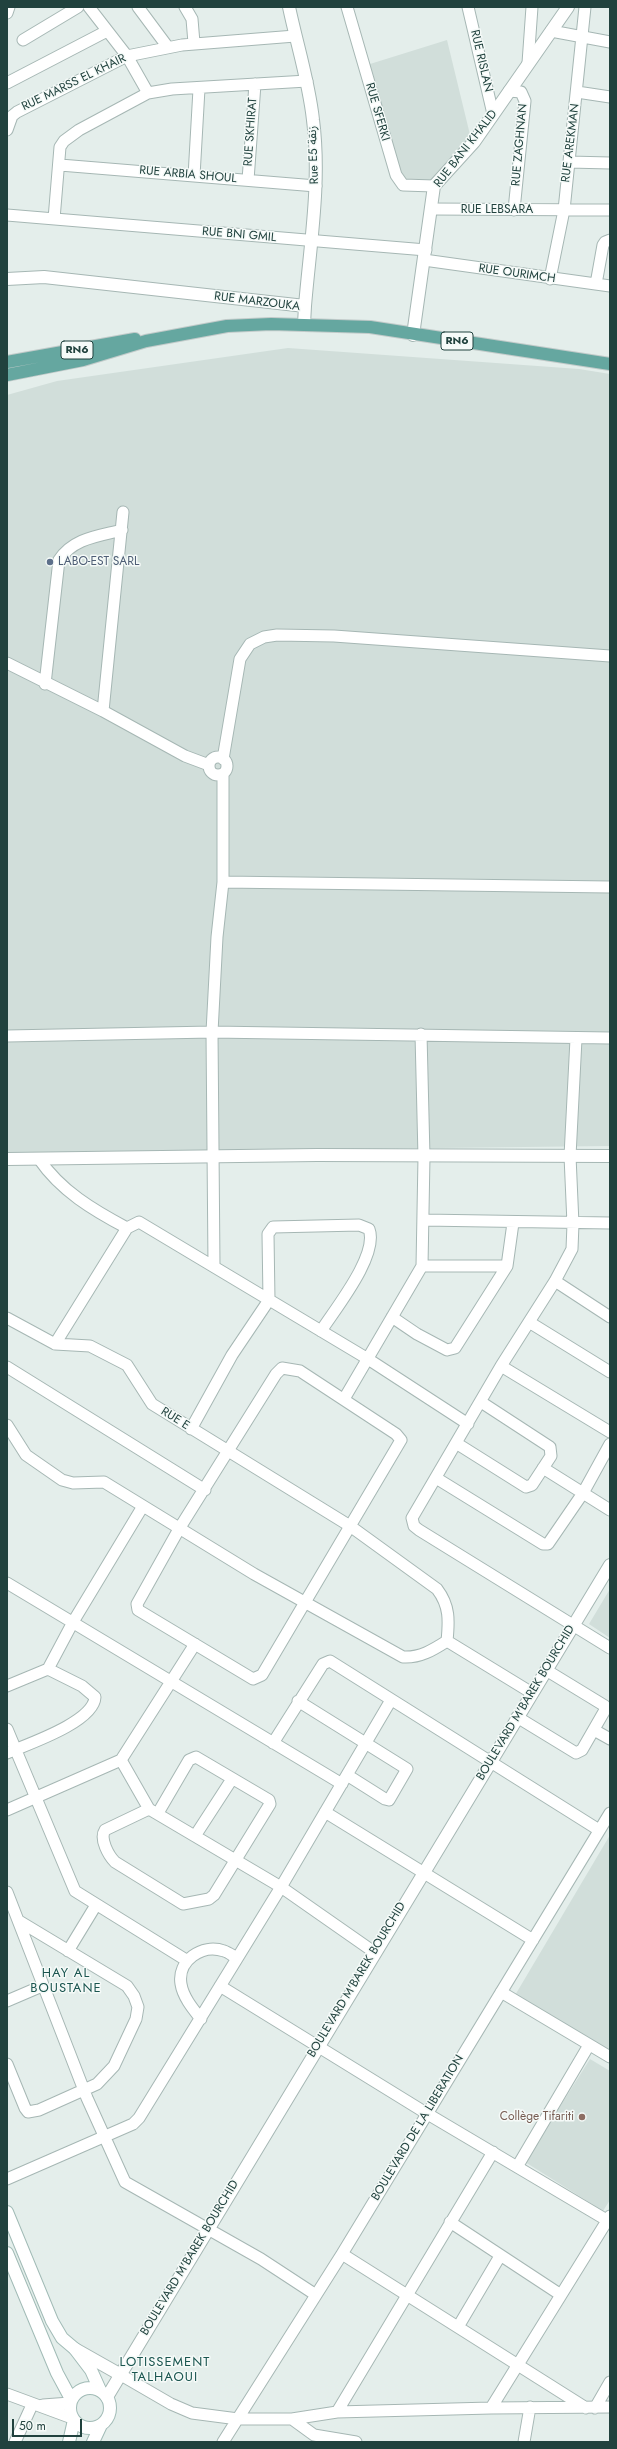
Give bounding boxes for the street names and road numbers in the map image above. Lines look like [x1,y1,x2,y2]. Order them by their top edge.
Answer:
street label: RUE RISLAN [467,28,495,94]
street label: RUE MARSS EL KHAIR [20,52,128,114]
street label: RUE SFERKI [362,81,392,143]
street label: RUE SKHIRAT [241,97,261,167]
street label: RUE ZAGHNAN [509,103,531,187]
street label: RUE AREKMAN [559,103,583,183]
street label: RUE BANI KHALID [431,107,501,191]
street label: Rue E5 زنقة [306,125,322,185]
street label: RUE ARBIA SHOUL [139,164,237,186]
street label: RUE LEBSARA [461,203,533,217]
street label: RUE BNI GMIL [201,225,277,245]
street label: RUE OURIMCH [478,261,556,287]
street label: RUE MARZOUKA [213,290,301,314]
road number: RN6 [441,332,473,350]
road number: RN6 [61,341,93,359]
street label: RUE E [158,1405,192,1433]
street label: BOULEVARD M'BAREK BOURCHID [474,1623,578,1783]
street label: BOULEVARD M'BAREK BOURCHID [305,1900,409,2060]
street label: BOULEVARD DE LA LIBERATION [369,2053,467,2203]
street label: BOULEVARD M'BAREK BOURCHID [138,2178,242,2338]

